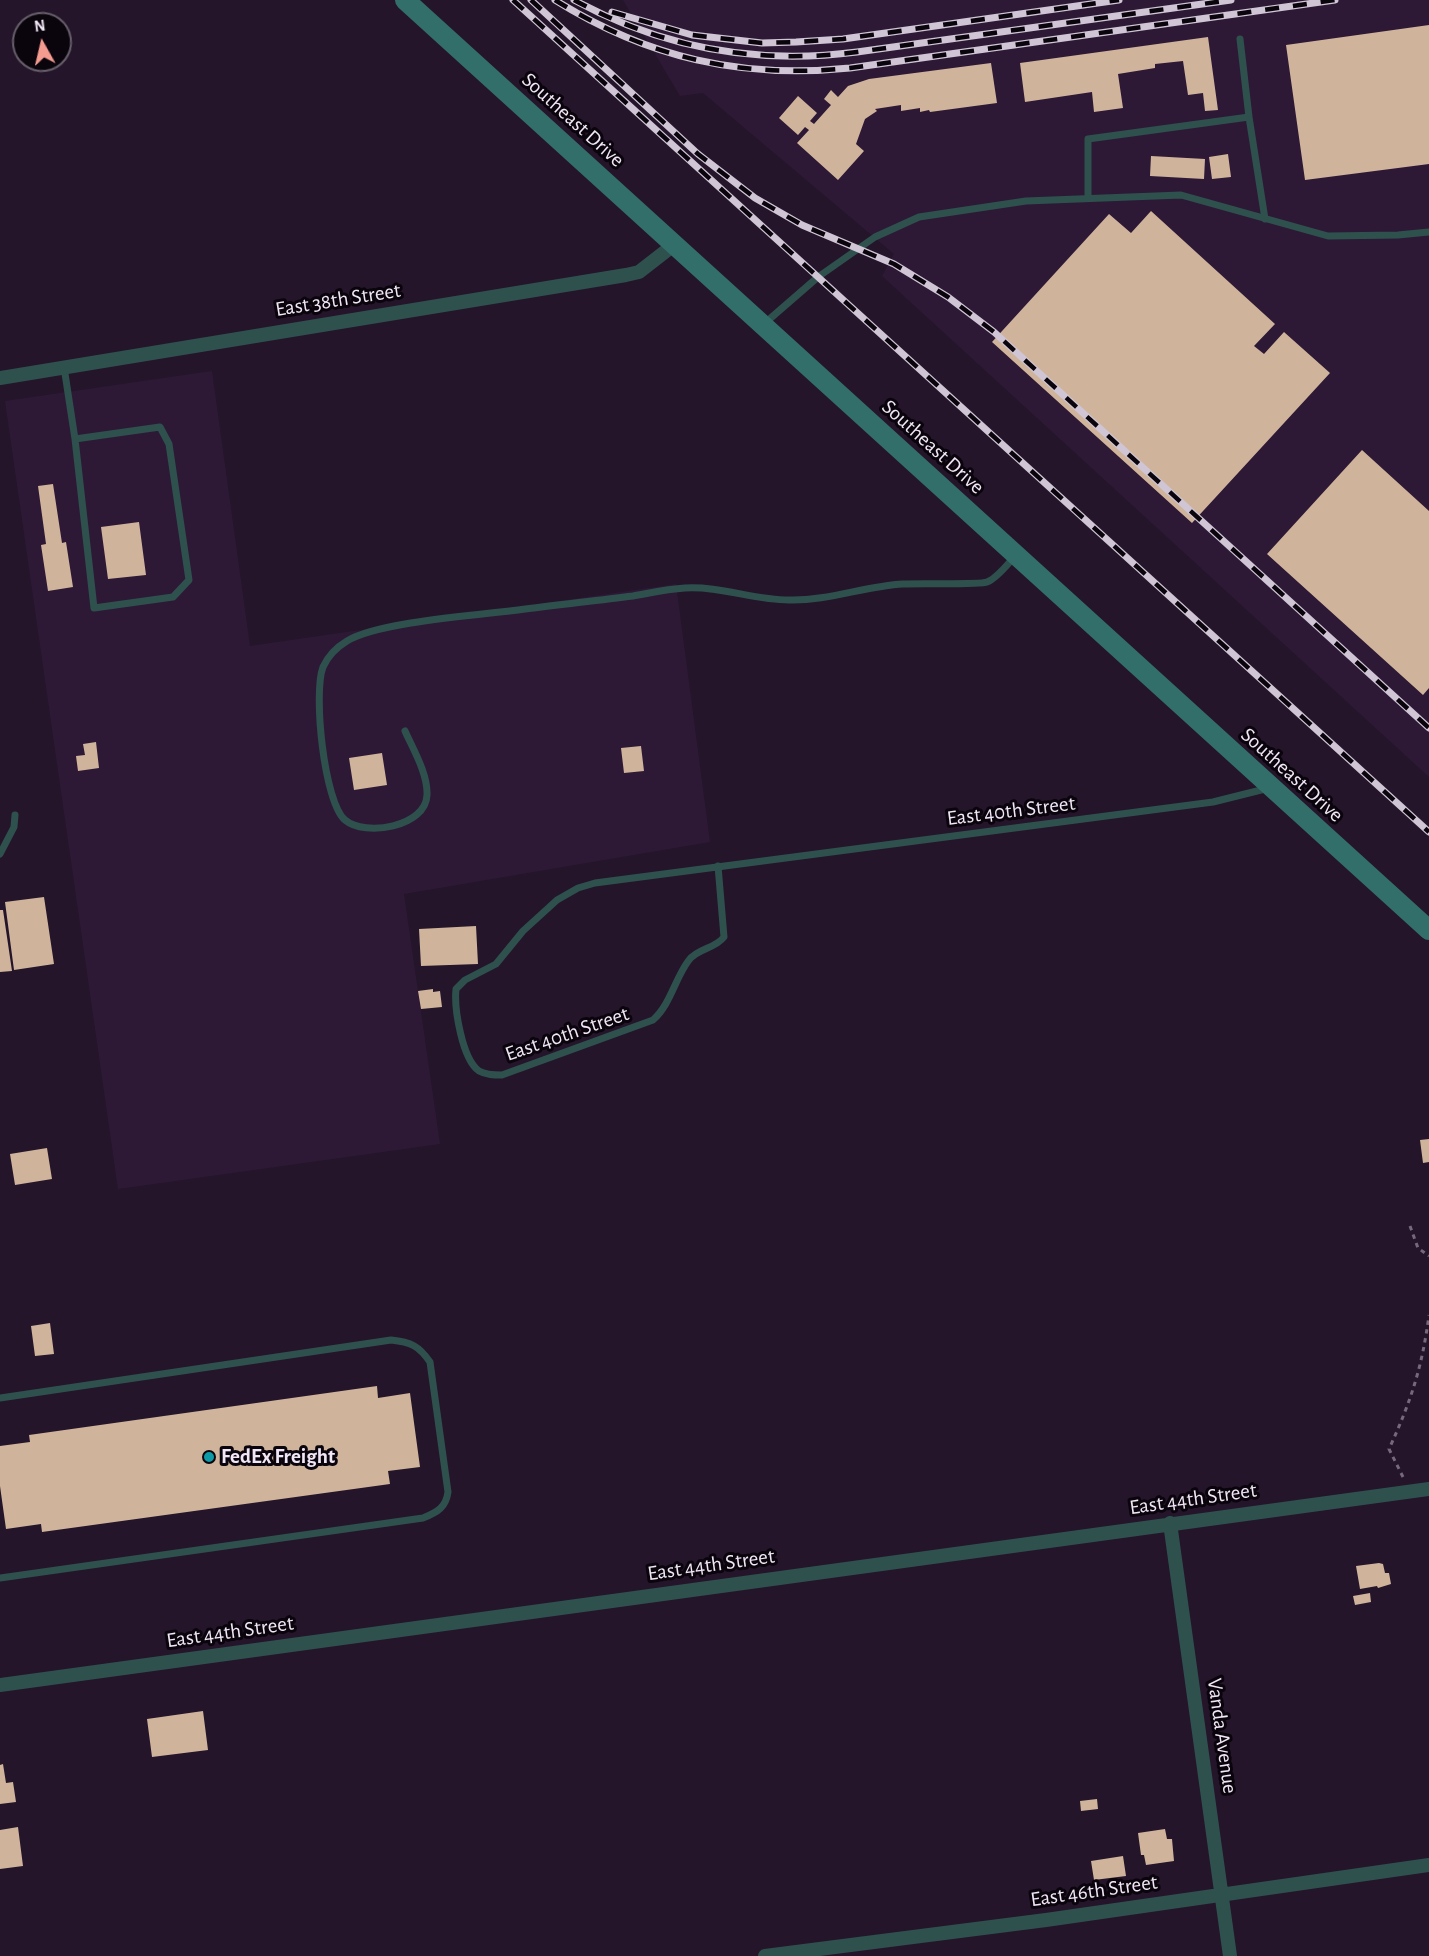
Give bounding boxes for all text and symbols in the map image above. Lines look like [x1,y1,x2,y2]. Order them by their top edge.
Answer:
north arrow [12,12,72,72]
text: N [33,17,46,35]
street label: Southeast Drive [517,67,629,173]
street label: East 38th Street [274,278,402,322]
street label: Southeast Drive [877,394,989,500]
street label: Southeast Drive [1236,722,1348,828]
street label: East 40th Street [945,791,1077,831]
street label: East 40th Street [502,1001,632,1067]
place label: FedEx Freight [221,1444,335,1470]
marker: FedEx Freight [202,1450,216,1464]
street label: East 44th Street [1128,1478,1258,1520]
street label: East 44th Street [646,1544,776,1586]
street label: East 44th Street [165,1611,295,1653]
street label: Vanda Avenue [1201,1677,1243,1795]
street label: East 46th Street [1029,1870,1159,1912]

